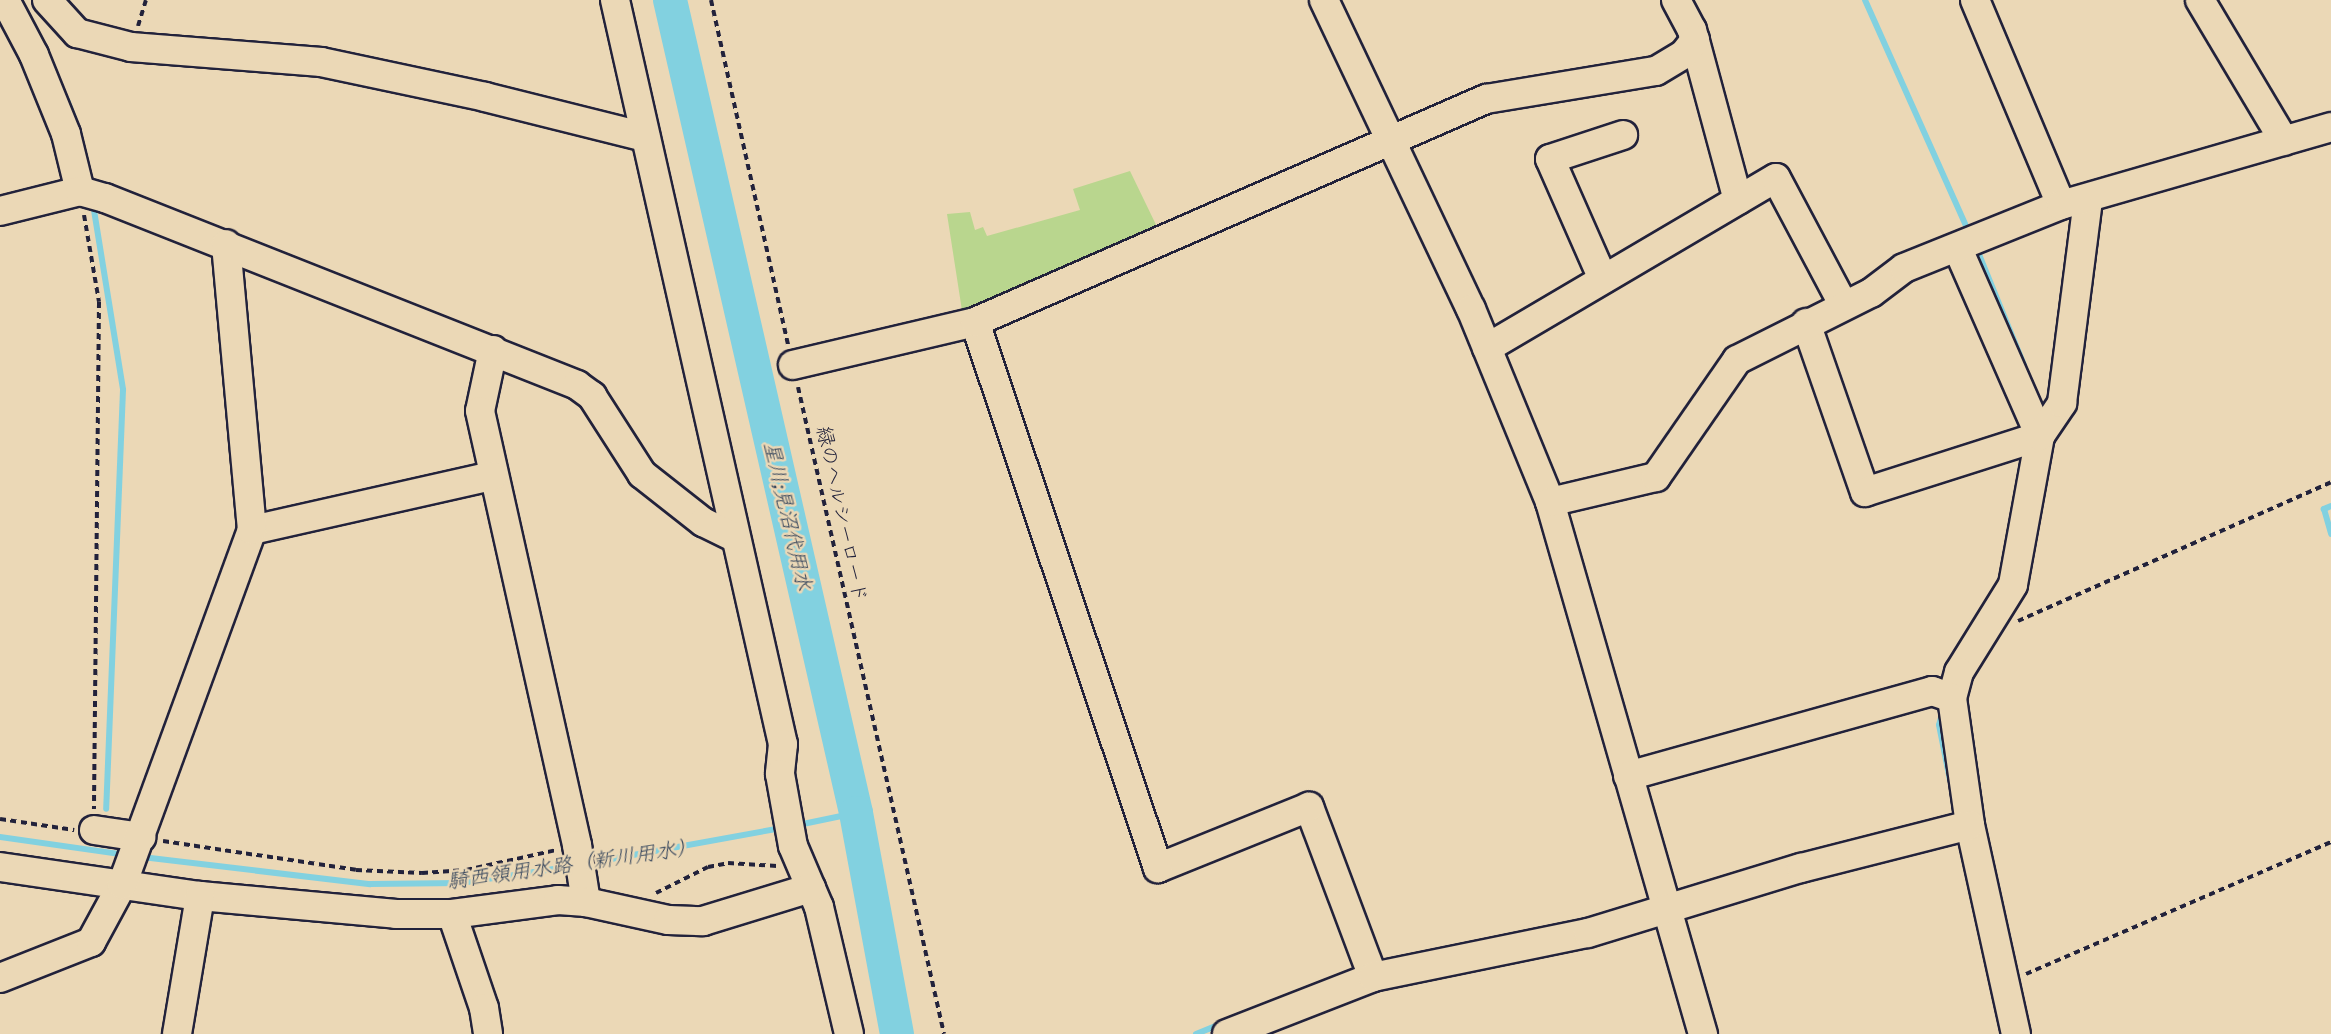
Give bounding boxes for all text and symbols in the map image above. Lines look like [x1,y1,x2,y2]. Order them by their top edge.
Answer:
street label: 緑のヘルシーロード [812,423,872,605]
water label: 星川;見沼代用水 [759,439,817,593]
water label: 騎西領用水路（新川用水） [445,834,699,894]

